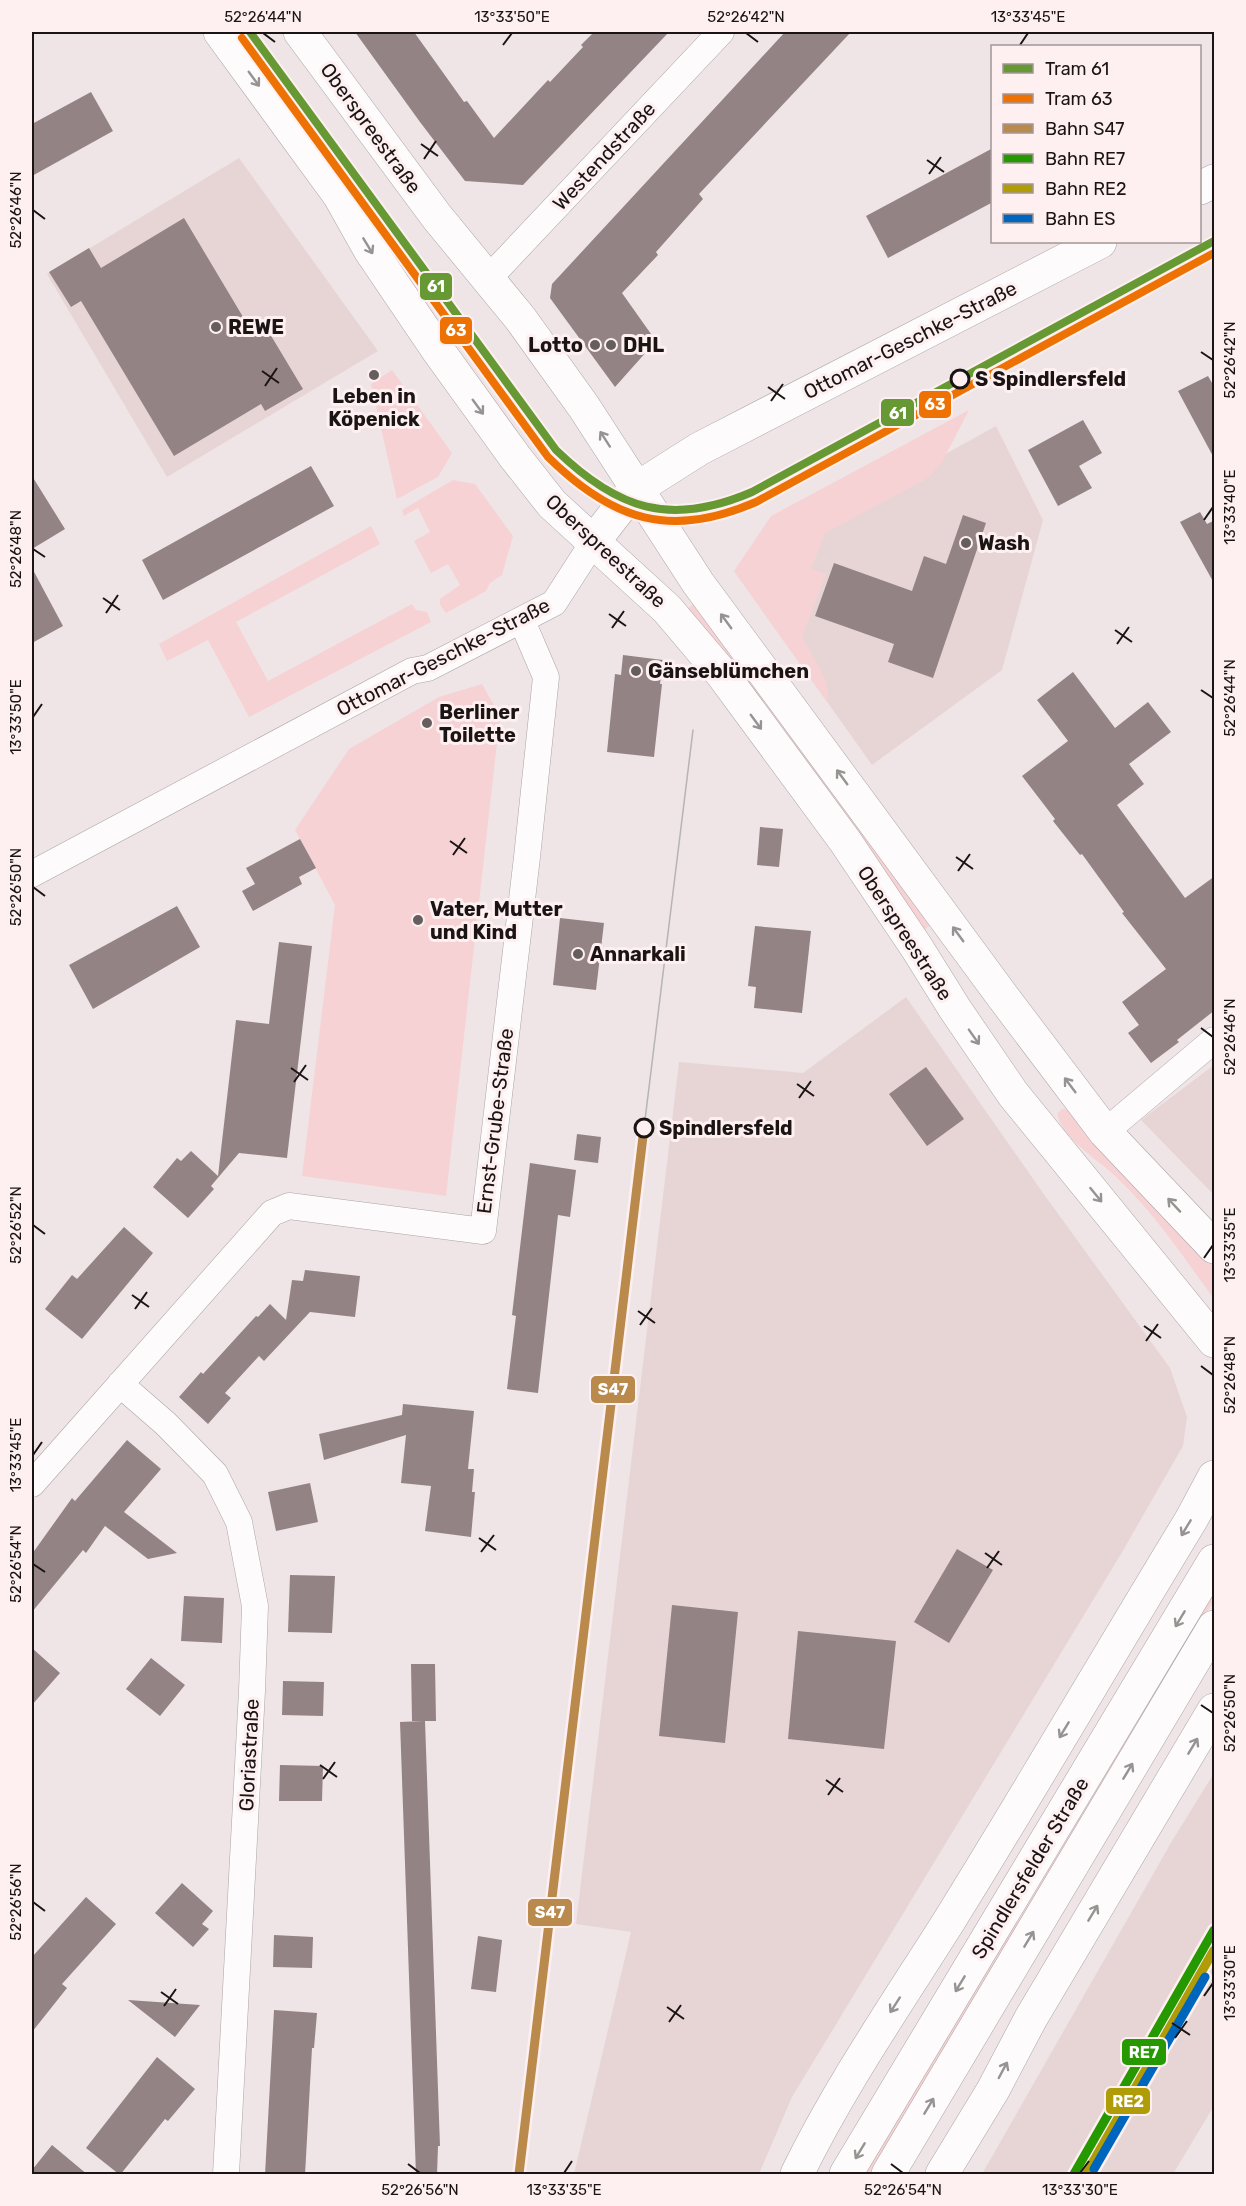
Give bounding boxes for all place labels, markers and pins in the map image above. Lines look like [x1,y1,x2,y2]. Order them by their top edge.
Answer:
place label: REWE [228,315,284,339]
marker: REWE [209,320,223,334]
place label: Lotto [528,333,583,357]
place label: DHL [623,333,664,357]
marker: Lotto [588,338,602,352]
marker: DHL [604,338,618,352]
place label: S Spindlersfeld [975,367,1126,391]
marker: Leben in Köpenick [367,368,381,382]
marker: S Spindlersfeld [950,369,970,389]
place label: Leben in Köpenick [328,384,420,431]
place label: Wash [978,531,1030,555]
marker: Wash [959,536,973,550]
place label: Gänseblümchen [648,659,809,683]
marker: Gänseblümchen [629,664,643,678]
place label: Berliner Toilette [439,700,519,747]
marker: Berliner Toilette [420,716,434,730]
place label: Vater, Mutter und Kind [430,897,562,944]
marker: Vater, Mutter und Kind [411,913,425,927]
place label: Annarkali [590,942,686,966]
marker: Annarkali [571,947,585,961]
place label: Spindlersfeld [659,1116,793,1140]
marker: Spindlersfeld [634,1118,654,1138]

